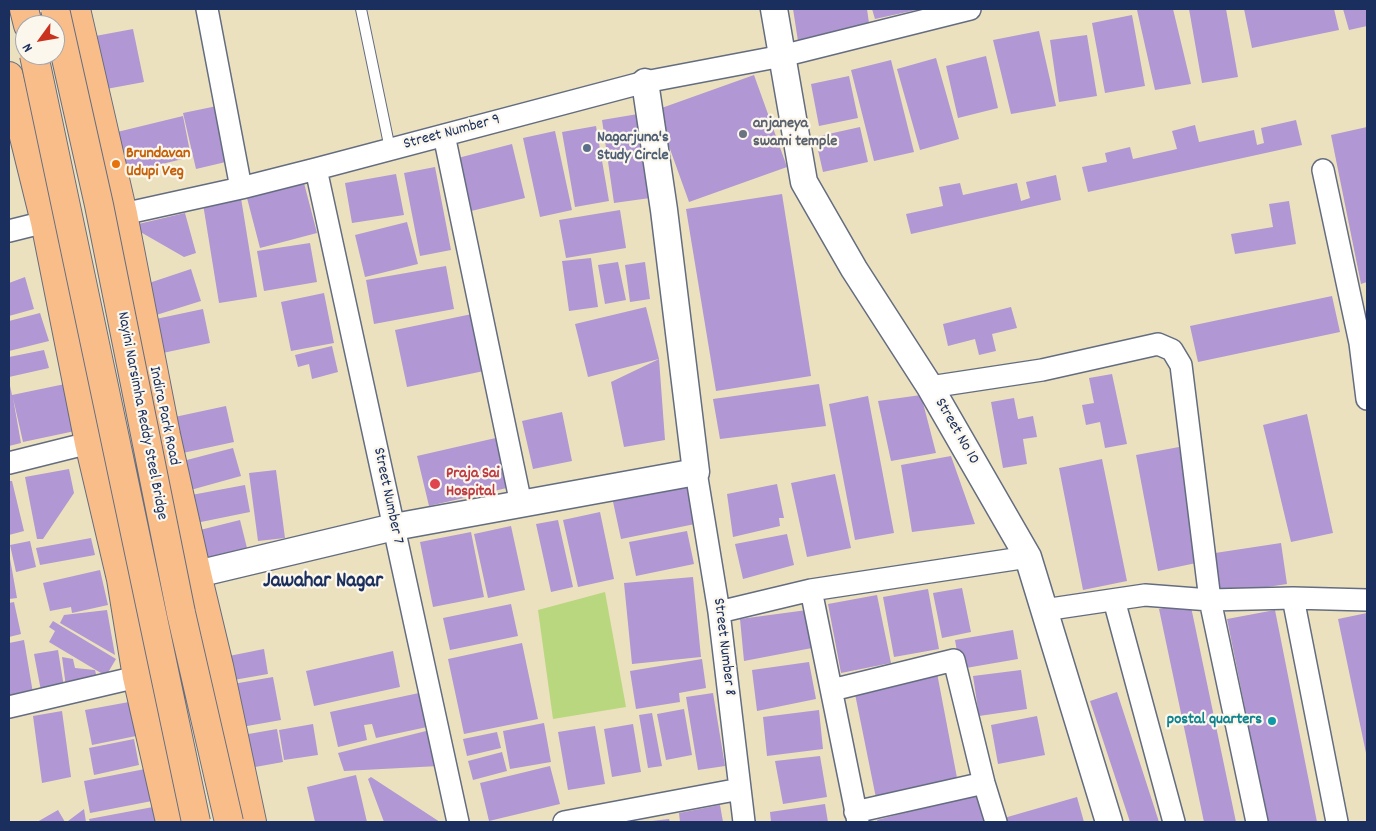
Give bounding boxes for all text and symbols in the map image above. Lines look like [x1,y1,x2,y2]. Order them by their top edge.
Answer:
north arrow [15,15,65,65]
text: N [18,39,38,56]
street label: Street Number 9 [402,111,502,155]
place label: anjaneya swami temple [753,115,837,153]
marker: anjaneya swami temple [737,128,749,140]
place label: Nagarjuna's Study Circle [597,129,669,167]
marker: Nagarjuna's Study Circle [581,142,593,154]
place label: Brundavan Udupi Veg [126,145,190,183]
marker: Brundavan Udupi Veg [110,158,122,170]
street label: Nayini Narsimha Reddy Steel Bridge [111,310,171,522]
street label: Indira Park Road [143,365,183,467]
street label: Street No 10 [929,395,983,469]
street label: Street Number 7 [367,446,407,546]
place label: Praja Sai Hospital [446,465,500,503]
marker: Praja Sai Hospital [428,477,442,491]
district label: Jawahar Nagar [263,570,383,596]
street label: Street Number 8 [707,597,739,697]
place label: postal quarters [1167,711,1262,731]
marker: postal quarters [1266,715,1278,727]

